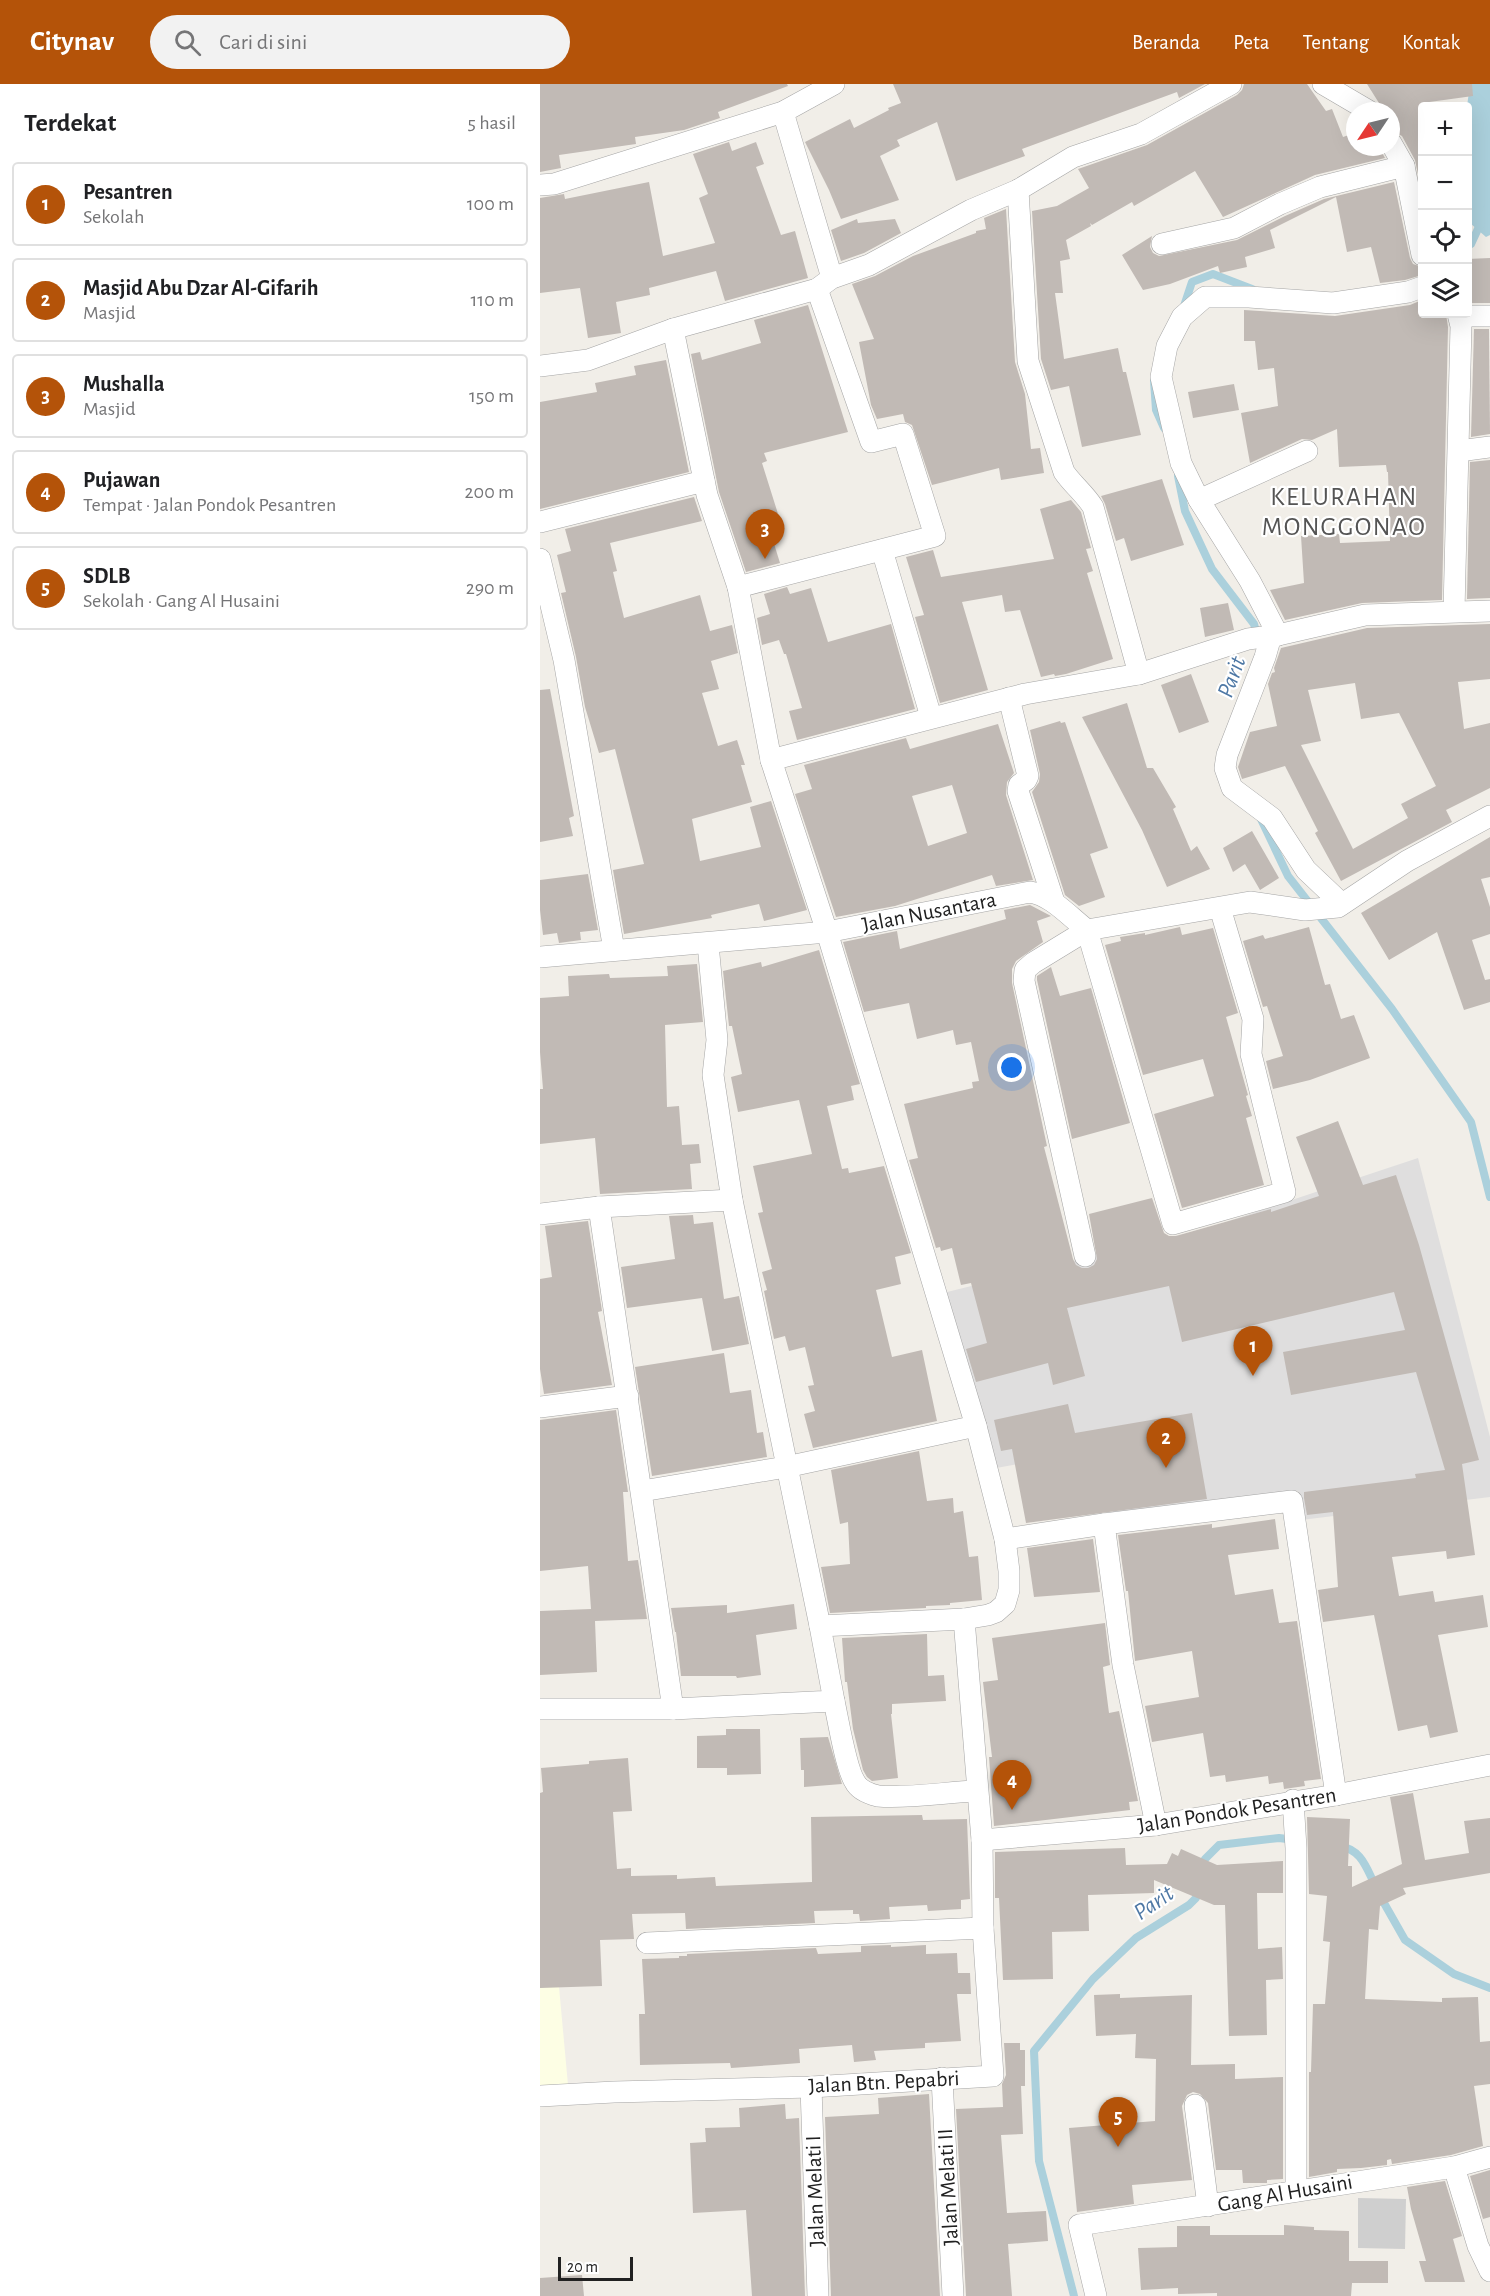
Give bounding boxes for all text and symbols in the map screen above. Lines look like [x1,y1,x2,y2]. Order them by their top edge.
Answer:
search box [150,15,570,69]
icon: search [171,26,204,59]
text: Citynav [30,28,114,56]
text: Cari di sini [219,31,307,53]
text: Beranda [1132,32,1200,53]
text: Peta [1233,32,1269,53]
text: Tentang [1302,32,1369,53]
text: Kontak [1402,32,1460,53]
north arrow [1346,102,1400,156]
map controls [1418,102,1472,318]
button: + [1418,102,1472,156]
text: Terdekat [24,110,116,136]
text: 5 hasil [468,113,516,133]
button: − [1418,156,1472,210]
text: Pesantren [83,181,173,203]
text: 1 [42,194,49,214]
text: 100 m [467,194,514,214]
text: Sekolah [83,207,144,227]
button: locate [1418,210,1472,264]
button: layers [1418,264,1472,318]
text: Masjid Abu Dzar Al-Gifarih [83,277,319,299]
text: 2 [41,290,50,310]
text: 110 m [470,290,514,310]
text: Masjid [83,303,136,323]
text: Mushalla [83,373,165,395]
text: 3 [41,386,50,406]
text: 150 m [469,386,514,406]
text: Masjid [83,399,136,419]
text: Pujawan [83,469,160,491]
text: 4 [40,482,51,502]
text: 200 m [464,482,514,502]
district label: KELURAHAN MONGGONAO [1262,484,1426,540]
text: Tempat · Jalan Pondok Pesantren [83,495,336,515]
pin: 3 [746,510,784,559]
text: SDLB [83,565,131,587]
text: 5 [41,578,50,598]
text: 290 m [466,578,514,598]
text: Sekolah · Gang Al Husaini [83,591,280,611]
water label: Parit [1213,653,1251,701]
street label: Jalan Nusantara [860,888,998,936]
your location [997,1053,1026,1082]
pin: 1 [1234,1326,1272,1376]
pin: 2 [1146,1418,1186,1468]
pin: 4 [992,1760,1032,1810]
street label: Jalan Pondok Pesantren [1136,1783,1338,1837]
water label: Parit [1130,1881,1178,1925]
street label: Jalan Btn. Pepabri [808,2067,960,2097]
pin: 5 [1098,2098,1138,2147]
street label: Jalan Melati II [934,2128,962,2246]
street label: Jalan Melati I [802,2135,828,2247]
street label: Gang Al Husaini [1216,2170,1354,2216]
scale bar [558,2254,633,2282]
text: 20 m [567,2259,598,2275]

